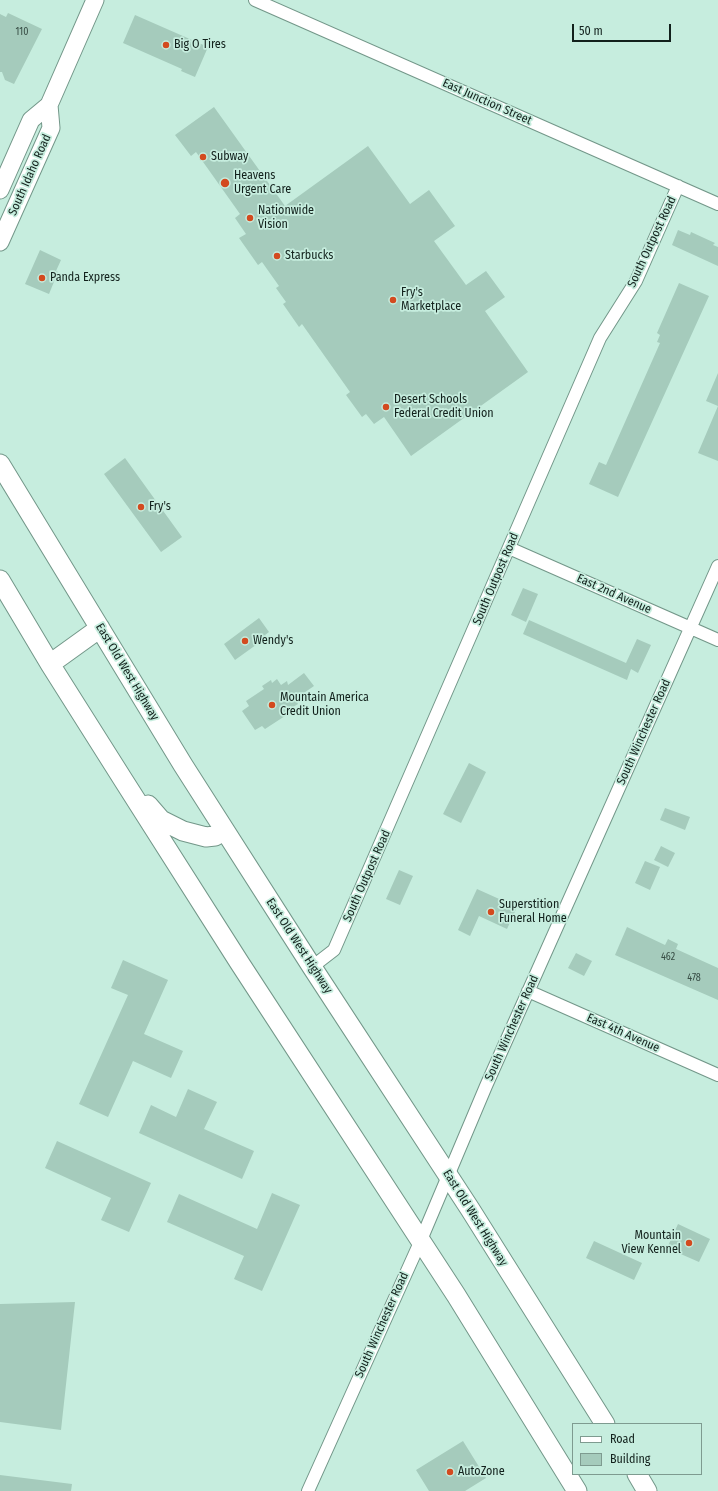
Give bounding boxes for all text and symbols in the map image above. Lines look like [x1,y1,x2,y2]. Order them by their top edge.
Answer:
scale bar [574,16,673,42]
text: 50 m [579,24,603,38]
house number: 110 [16,26,28,38]
place label: Big O Tires [174,38,226,52]
marker: Big O Tires [161,40,171,50]
street label: East Junction Street [440,76,534,128]
street label: South Idaho Road [6,132,54,218]
place label: Subway [211,150,248,164]
marker: Subway [198,152,208,162]
place label: Heavens Urgent Care [234,169,291,197]
marker: Heavens Urgent Care [219,177,231,189]
street label: South Outpost Road [625,194,679,290]
place label: Nationwide Vision [258,204,314,232]
marker: Nationwide Vision [245,213,255,223]
place label: Starbucks [285,249,333,263]
marker: Starbucks [272,251,282,261]
place label: Panda Express [50,271,120,285]
marker: Panda Express [37,273,47,283]
place label: Fry's Marketplace [401,286,461,314]
marker: Fry's Marketplace [388,295,398,305]
place label: Desert Schools Federal Credit Union [394,393,494,421]
marker: Desert Schools Federal Credit Union [381,402,391,412]
place label: Fry's [149,500,171,514]
marker: Fry's [136,502,146,512]
street label: South Outpost Road [470,531,522,627]
street label: East 2nd Avenue [574,571,654,617]
street label: East Old West Highway [92,621,162,723]
place label: Wendy's [253,634,293,648]
marker: Wendy's [240,636,250,646]
street label: South Winchester Road [614,677,674,787]
place label: Mountain America Credit Union [280,691,369,719]
marker: Mountain America Credit Union [267,700,277,710]
street label: South Outpost Road [340,828,394,924]
street label: East Old West Highway [263,896,335,996]
place label: Superstition Funeral Home [499,898,567,926]
marker: Superstition Funeral Home [486,907,496,917]
house number: 462 [661,951,675,963]
house number: 478 [687,972,701,984]
street label: South Winchester Road [482,973,542,1083]
street label: East 4th Avenue [584,1011,662,1055]
street label: East Old West Highway [440,1167,510,1269]
place label: Mountain View Kennel [621,1229,681,1257]
marker: Mountain View Kennel [684,1238,694,1248]
street label: South Winchester Road [352,1270,412,1380]
legend [572,1423,702,1475]
text: Road [610,1432,635,1446]
text: Building [610,1452,650,1466]
place label: AutoZone [458,1465,505,1479]
marker: AutoZone [445,1467,455,1477]

